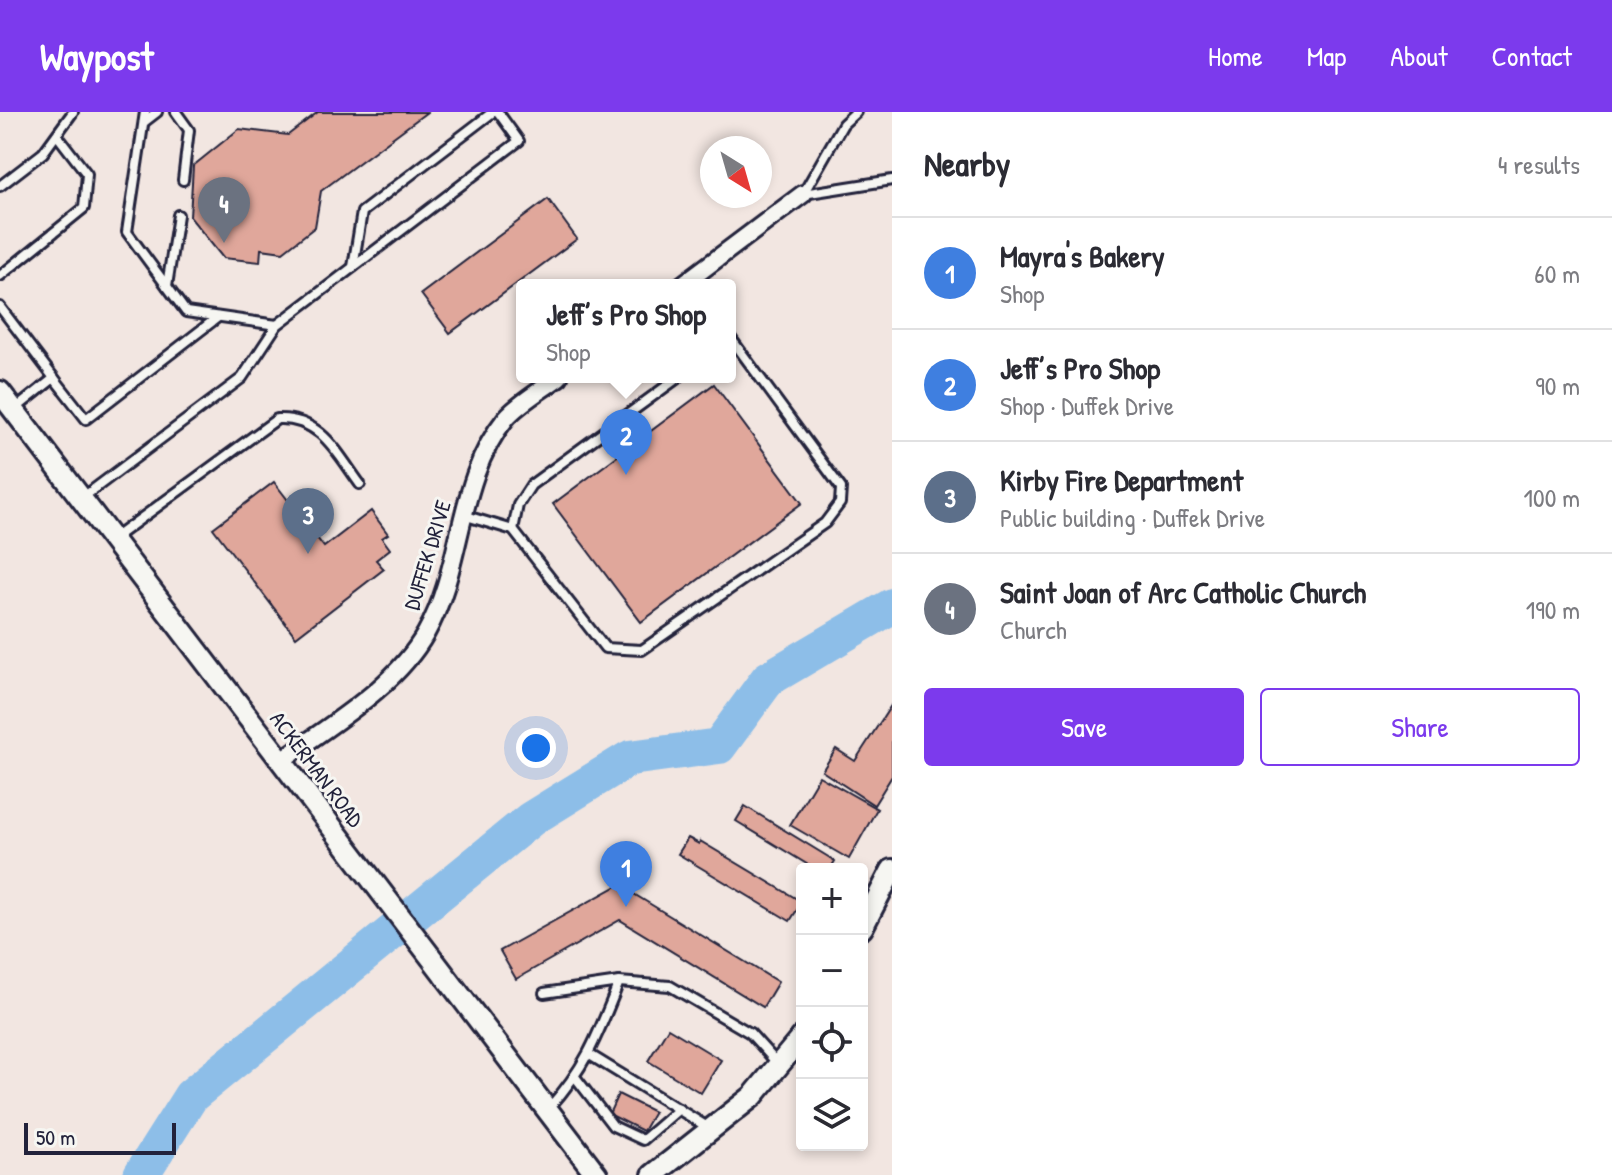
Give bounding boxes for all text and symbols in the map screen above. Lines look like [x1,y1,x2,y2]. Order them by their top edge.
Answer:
text: Waypost [40,30,154,82]
text: Home [1208,37,1263,75]
text: Map [1307,37,1346,75]
text: About [1390,37,1448,75]
text: Contact [1492,37,1572,75]
north arrow [700,136,772,208]
text: Nearby [924,141,1010,187]
text: 4 results [1498,147,1580,182]
pin: 4 [198,177,250,243]
text: Mayra's Bakery [1000,236,1165,276]
text: 1 [945,256,955,291]
text: 60 m [1534,256,1580,291]
text: Shop [1000,276,1044,311]
popup [516,279,736,383]
text: Jeff’s Pro Shop [546,294,706,334]
text: Shop [546,334,590,369]
text: Jeff’s Pro Shop [1000,348,1160,388]
text: 2 [944,368,956,403]
text: 90 m [1535,368,1580,403]
text: Shop · Duffek Drive [1000,388,1174,423]
pin: 2 [600,409,652,475]
text: Kirby Fire Department [1000,460,1243,500]
text: 3 [944,480,956,515]
text: 100 m [1524,480,1580,515]
pin: 3 [282,488,334,554]
street label: DUFFEK DRIVE [396,496,458,613]
text: Public building · Duffek Drive [1000,500,1265,535]
text: Saint Joan of Arc Catholic Church [1000,572,1366,612]
text: 4 [945,592,955,627]
text: 190 m [1526,592,1580,627]
text: Church [1000,612,1067,647]
button: Save [924,688,1244,766]
button: Share [1260,688,1580,766]
street label: ACKERMAN ROAD [263,705,371,834]
your location [516,728,556,768]
pin: 1 [600,841,652,907]
map controls [796,863,868,1151]
button: + [796,863,868,935]
button: − [796,935,868,1007]
button: locate [796,1007,868,1079]
button: layers [796,1079,868,1151]
scale bar [24,1119,176,1155]
text: 50 m [36,1122,75,1152]

